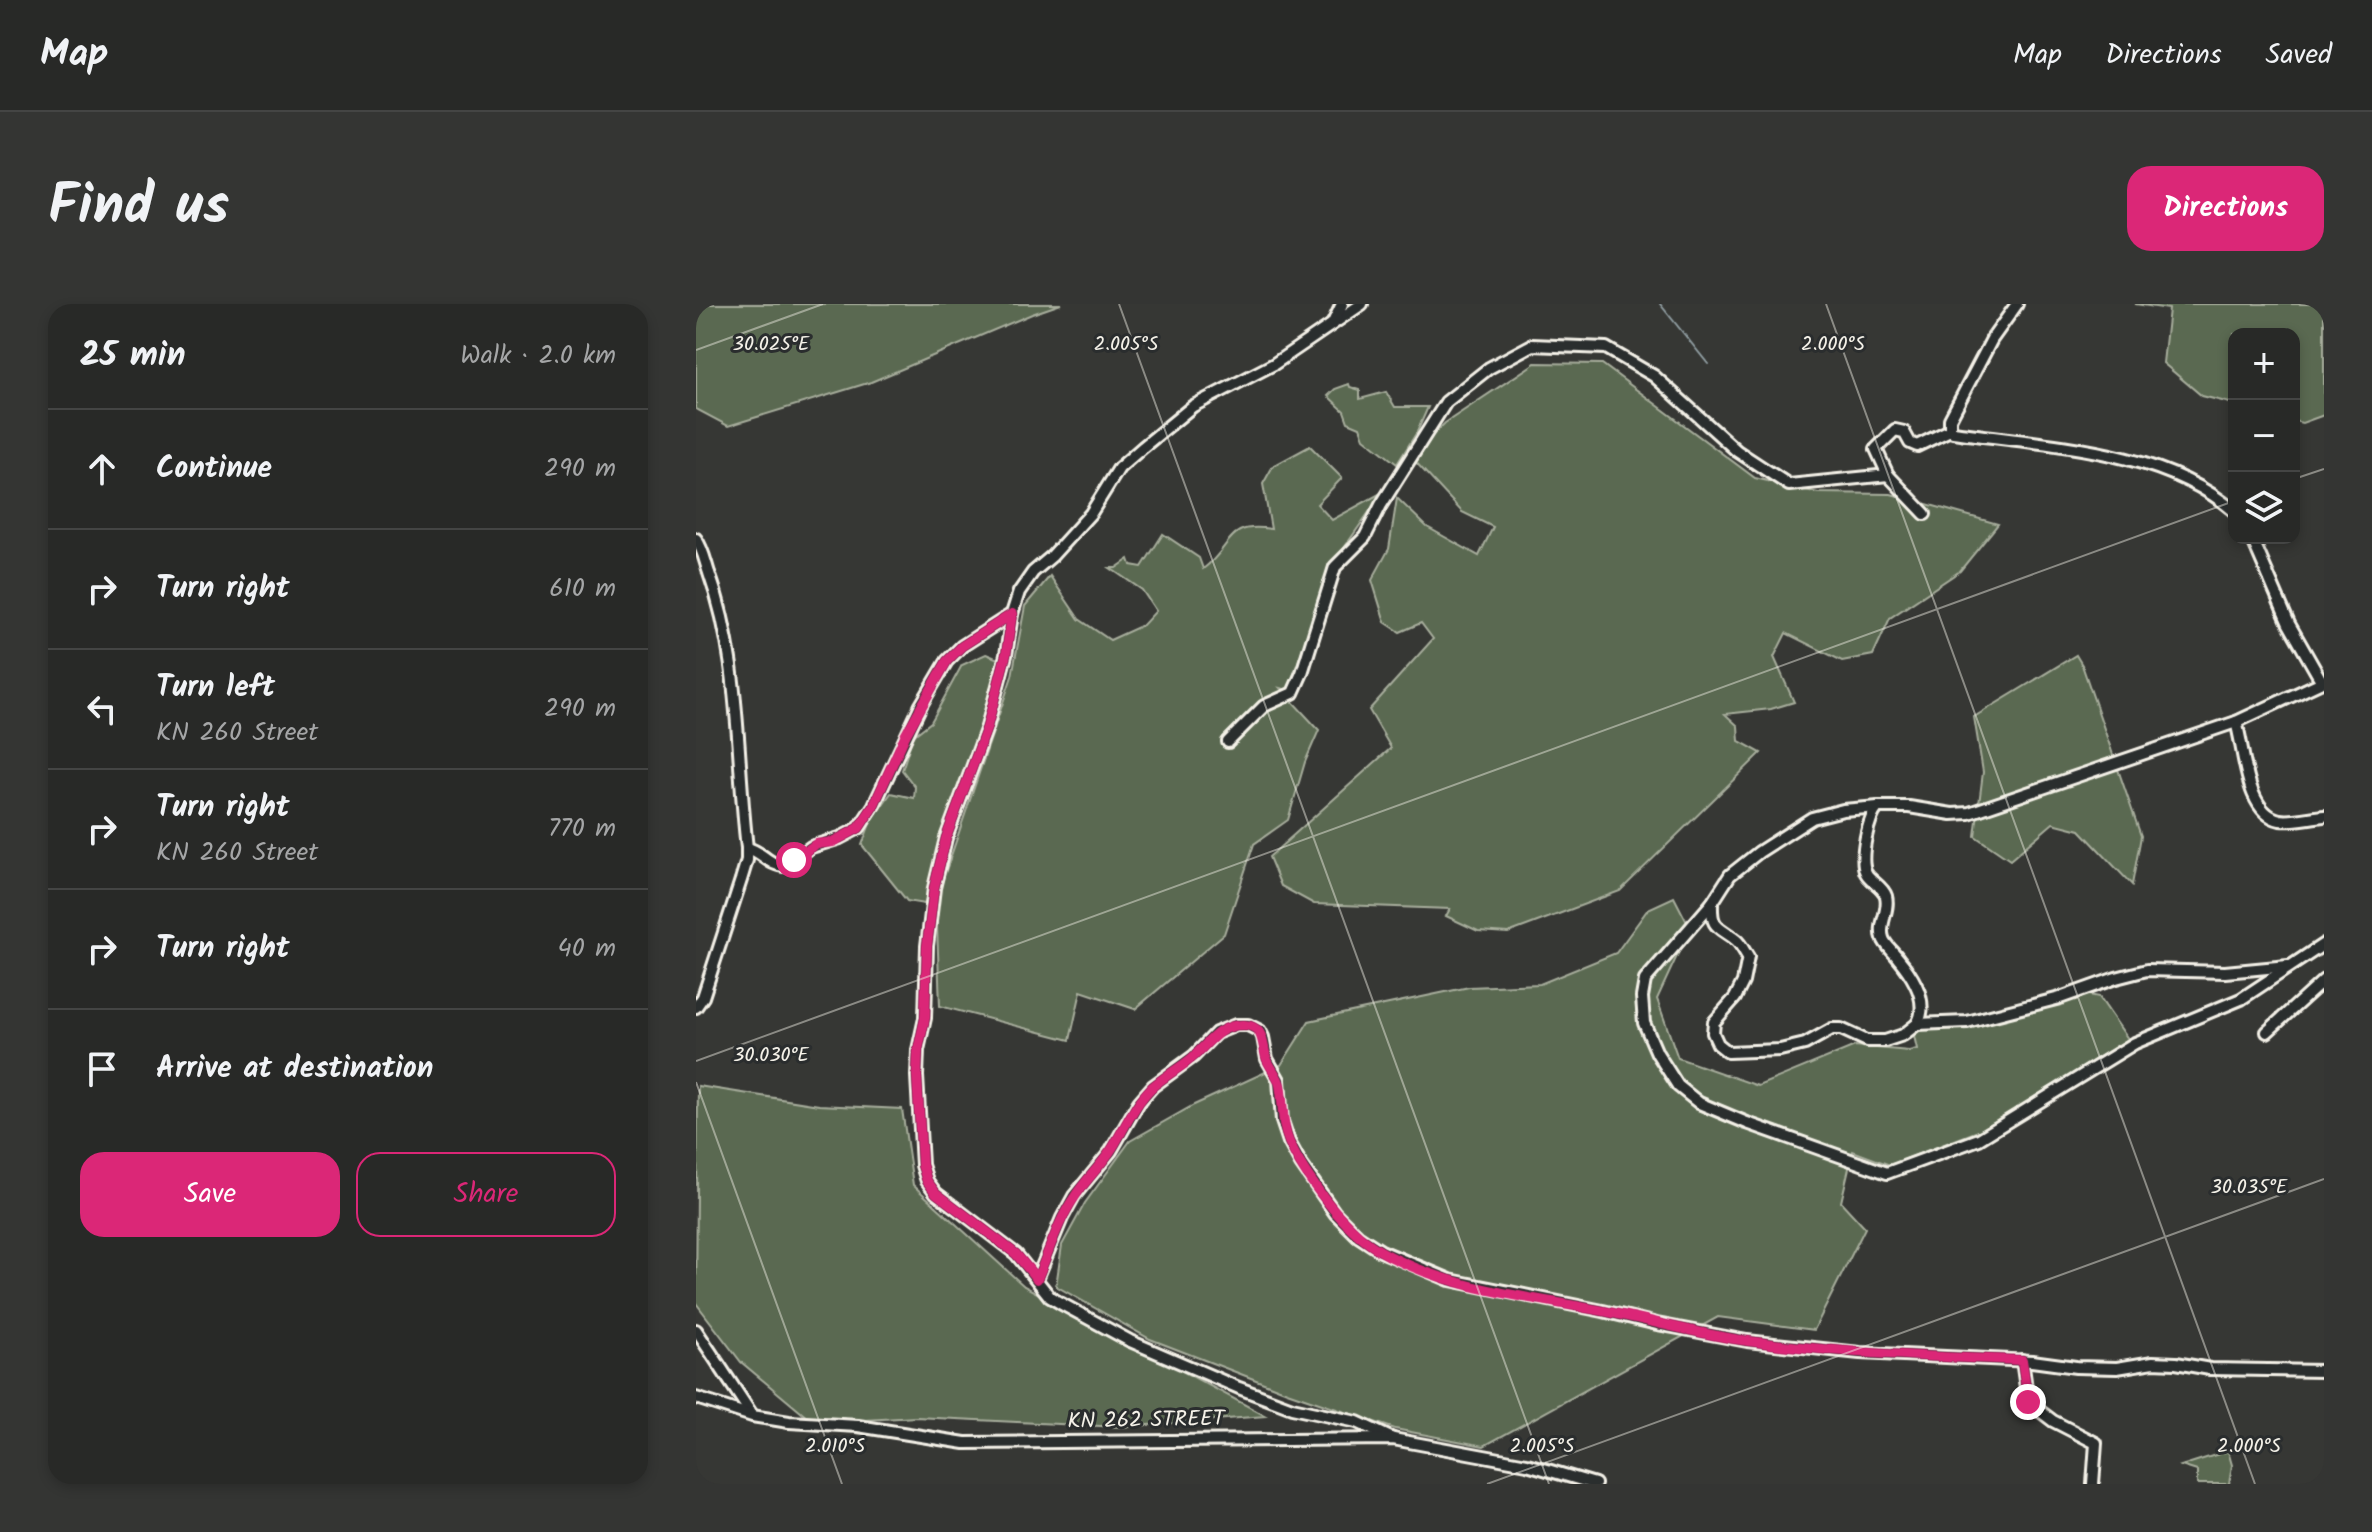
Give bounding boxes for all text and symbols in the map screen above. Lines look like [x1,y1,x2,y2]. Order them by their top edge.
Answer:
text: Map [40,25,109,85]
text: Map [2013,33,2062,78]
text: Directions [2106,33,2222,78]
text: Saved [2266,33,2332,78]
text: Find us [48,163,229,253]
button: Directions [2127,166,2324,251]
map controls [2228,328,2300,544]
button: + [2228,328,2300,400]
text: 25 min [80,329,186,383]
text: 30.025°E [733,329,811,361]
text: 2.005°S [1094,329,1159,361]
text: 2.000°S [1801,329,1865,361]
text: Walk · 2.0 km [460,335,616,377]
button: − [2228,400,2300,472]
text: Continue [156,445,272,493]
icon: ahead [80,447,124,491]
text: 290 m [544,448,616,490]
button: layers [2228,472,2300,544]
text: Turn right [156,565,289,613]
icon: right [80,567,124,611]
text: 610 m [549,568,616,610]
text: Turn left [156,664,275,712]
icon: left [80,687,124,731]
text: 290 m [544,688,616,730]
text: KN 260 Street [156,712,318,754]
text: Turn right [156,784,289,832]
icon: right [80,807,124,851]
text: 770 m [548,808,616,850]
text: KN 260 Street [156,832,318,874]
route start [776,842,812,878]
text: Turn right [156,925,289,973]
icon: right [80,927,124,971]
text: 40 m [558,928,616,970]
text: 30.030°E [733,1040,810,1072]
text: Arrive at destination [156,1045,433,1093]
icon: arrive [80,1047,124,1091]
button: Save [80,1152,340,1237]
button: Share [356,1152,616,1237]
text: 30.035°E [2211,1172,2289,1204]
route end [2010,1384,2046,1420]
street label: KN 262 STREET [1067,1402,1227,1440]
text: 2.010°S [805,1431,865,1463]
text: 2.005°S [1510,1431,1575,1463]
text: 2.000°S [2217,1431,2281,1463]

